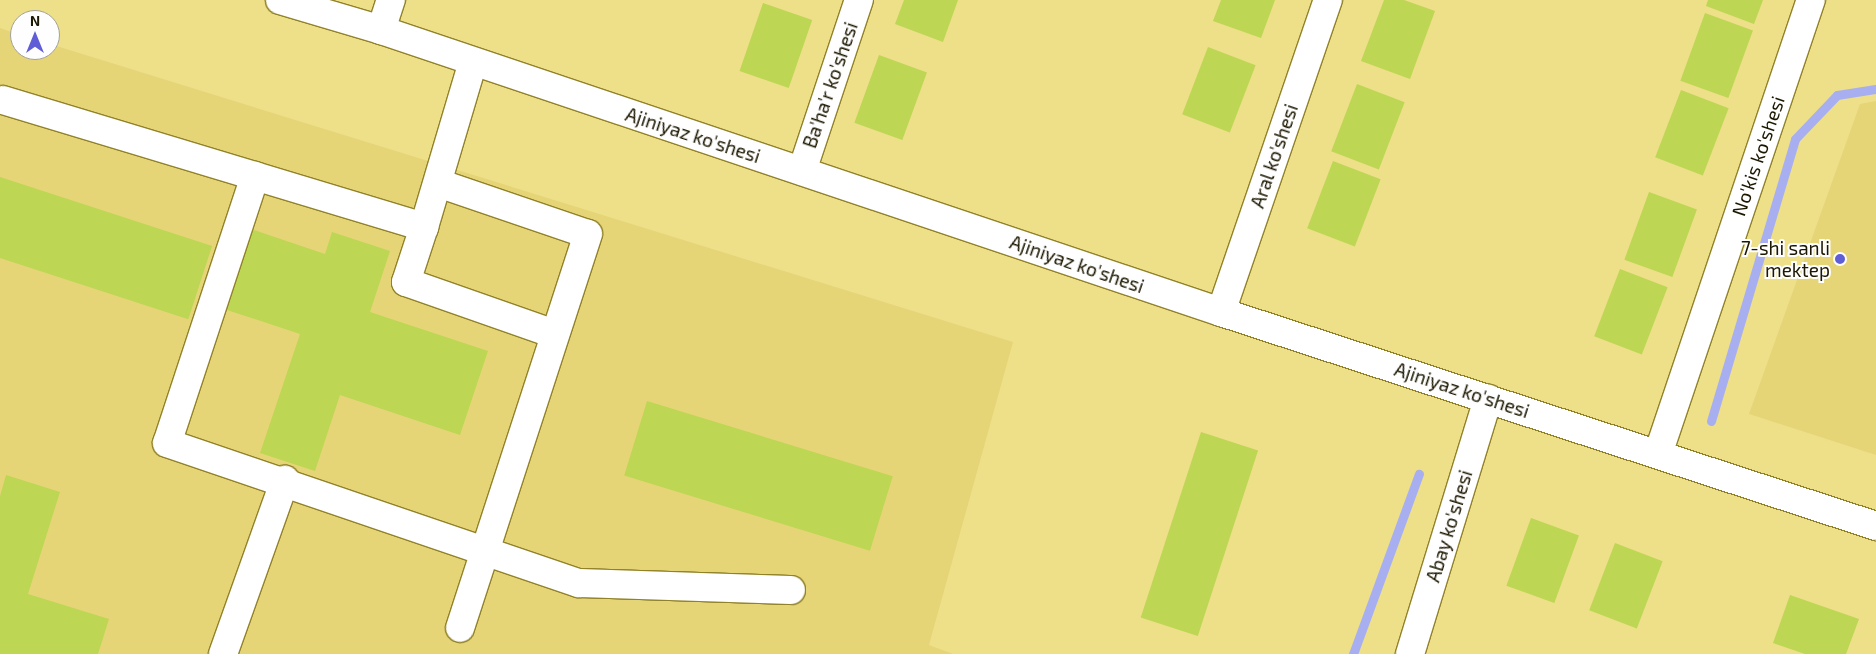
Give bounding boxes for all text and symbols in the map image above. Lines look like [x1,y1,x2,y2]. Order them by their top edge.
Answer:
north arrow [10,10,60,60]
text: N [30,12,40,29]
street label: Ba'ha'r ko'shesi [798,19,862,151]
street label: No'kis ko'shesi [1727,93,1789,219]
street label: Aral ko'shesi [1246,101,1302,211]
street label: Ajiniyaz ko'shesi [623,102,763,168]
street label: Ajiniyaz ko'shesi [1007,230,1147,298]
place label: 7-shi sanli mektep [1741,237,1830,281]
marker: 7-shi sanli mektep [1834,253,1846,265]
street label: Ajiniyaz ko'shesi [1392,357,1532,423]
street label: Abay ko'shesi [1421,467,1477,585]

